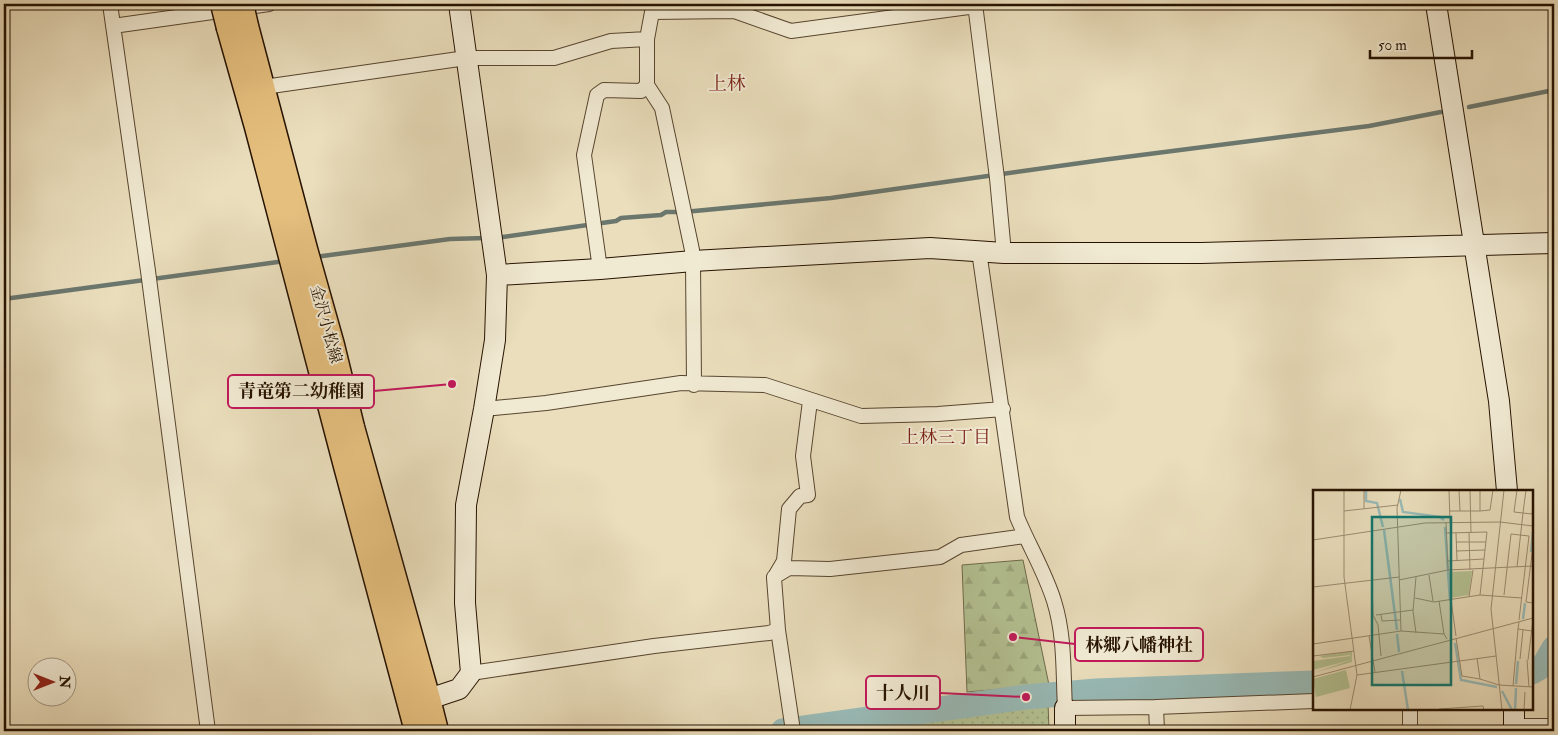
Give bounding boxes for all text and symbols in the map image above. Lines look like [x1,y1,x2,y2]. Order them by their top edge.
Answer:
scale bar [1370,28,1473,60]
text: 50 m [1378,36,1407,55]
district label: 上林 [708,72,746,96]
street label: 金沢小松線 [306,283,346,365]
callout: 青竜第二幼稚園 [228,375,374,408]
text: 青竜第二幼稚園 [238,380,364,403]
district label: 上林三丁目 [901,426,991,449]
inset map [1313,490,1533,710]
callout: 林郷八幡神社 [1075,628,1203,661]
text: 林郷八幡神社 [1085,634,1193,657]
north arrow [28,658,78,708]
text: N [56,675,73,689]
callout: 十人川 [866,676,940,709]
text: 十人川 [876,682,930,705]

